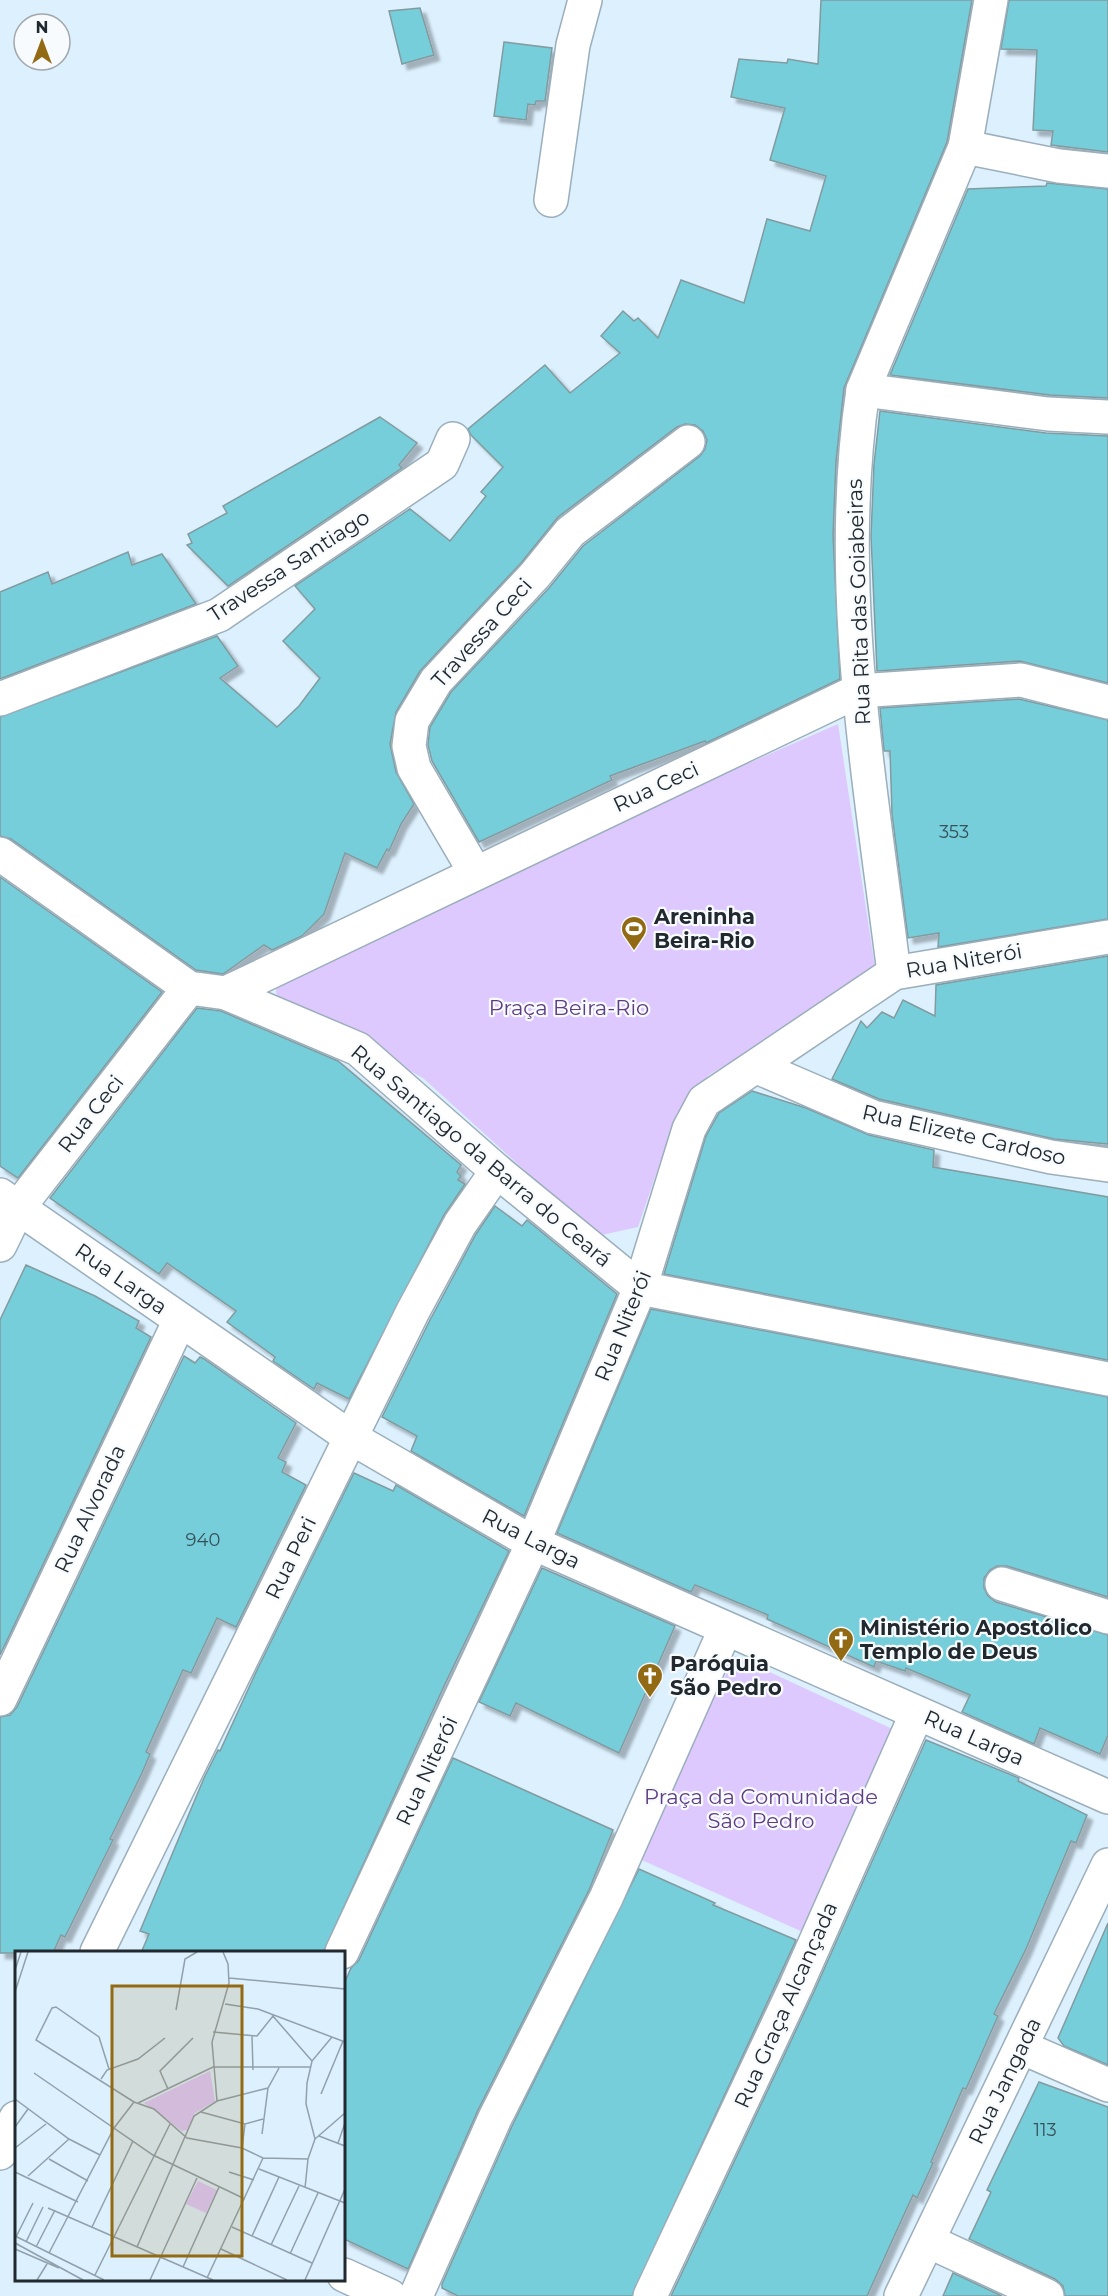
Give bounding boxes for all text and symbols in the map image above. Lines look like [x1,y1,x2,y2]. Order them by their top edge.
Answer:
north arrow [12,12,72,72]
text: N [36,18,48,37]
street label: Rua Rita das Goiabeiras [842,478,875,726]
street label: Travessa Santiago [203,504,374,627]
street label: Travessa Ceci [426,573,537,692]
street label: Rua Ceci [609,756,703,817]
house number: 353 [939,821,969,843]
place label: Areninha Beira-Rio [653,904,755,953]
sports icon: Areninha Beira-Rio [619,914,649,952]
street label: Rua Niterói [904,938,1024,983]
park label: Praça Beira-Rio [489,995,649,1020]
street label: Rua Santiago da Barra do Ceará [346,1039,617,1272]
street label: Rua Ceci [53,1070,129,1157]
street label: Rua Elizete Cardoso [860,1099,1068,1170]
street label: Rua Larga [70,1238,172,1319]
street label: Rua Niterói [589,1267,656,1385]
street label: Rua Alvorada [49,1441,130,1577]
street label: Rua Larga [478,1503,585,1574]
street label: Rua Peri [260,1512,321,1603]
house number: 940 [186,1529,220,1551]
place label: Ministério Apostólico Templo de Deus [860,1615,1092,1664]
church icon: Ministério Apostólico Templo de Deus [826,1625,856,1663]
place label: Paróquia São Pedro [670,1651,782,1700]
church icon: Paróquia São Pedro [635,1661,665,1699]
street label: Rua Larga [920,1704,1028,1771]
street label: Rua Niterói [390,1712,463,1829]
park label: Praça da Comunidade São Pedro [644,1784,878,1833]
street label: Rua Graça Alcançada [729,1898,842,2112]
inset map [15,1951,345,2281]
street label: Rua Jangada [963,2013,1046,2148]
house number: 113 [1033,2119,1057,2141]

